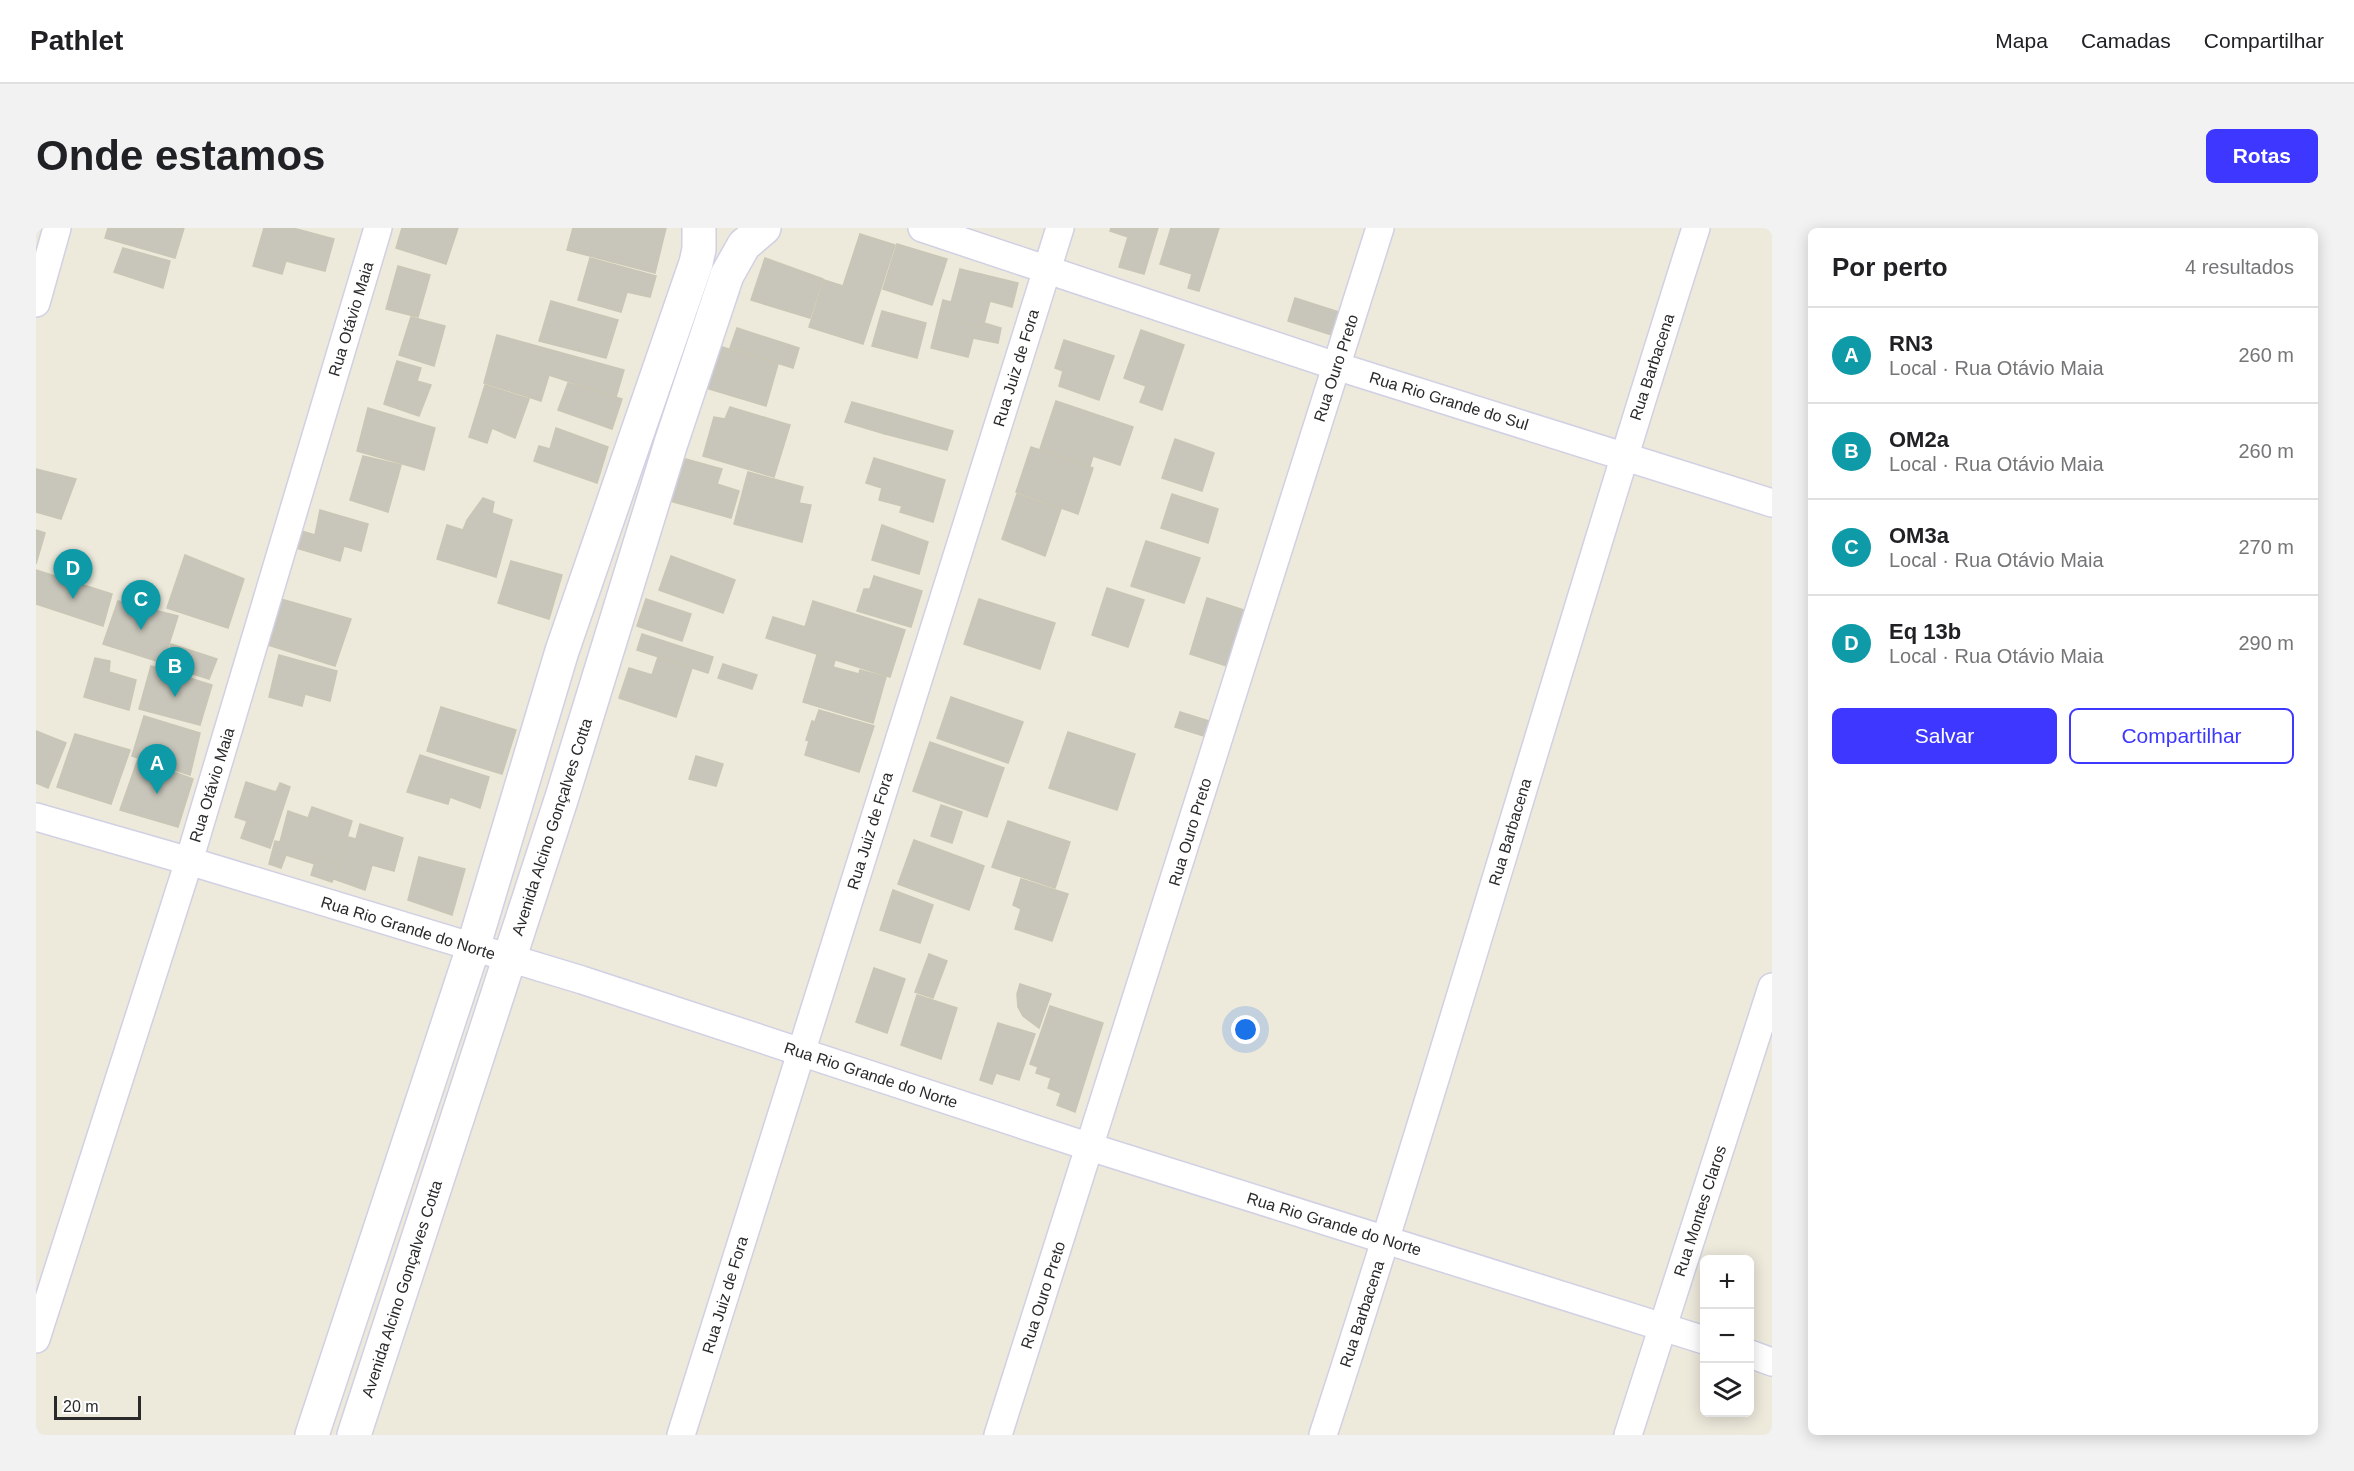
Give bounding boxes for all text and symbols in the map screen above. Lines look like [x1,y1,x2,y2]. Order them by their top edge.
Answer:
text: Pathlet [30,25,123,56]
text: Mapa [1995,29,2048,52]
text: Camadas [2081,29,2171,52]
text: Compartilhar [2204,29,2324,52]
button: Rotas [2206,129,2318,183]
text: Onde estamos [36,132,325,179]
text: Por perto [1832,252,1948,282]
text: 4 resultados [2185,256,2294,278]
street label: Rua Otávio Maia [325,259,377,378]
street label: Rua Juiz de Fora [990,307,1042,429]
street label: Rua Barbacena [1627,311,1677,422]
street label: Rua Ouro Preto [1311,312,1361,424]
text: RN3 [1889,331,1933,356]
text: A [1844,344,1859,366]
text: 260 m [2238,344,2294,366]
text: Local · Rua Otávio Maia [1889,357,2104,379]
street label: Rua Rio Grande do Sul [1367,369,1531,433]
text: OM2a [1889,427,1949,452]
text: B [1844,440,1859,462]
text: 260 m [2238,440,2294,462]
text: Local · Rua Otávio Maia [1889,453,2104,475]
text: OM3a [1889,523,1949,548]
text: C [1844,536,1859,558]
text: 270 m [2238,536,2294,558]
text: Local · Rua Otávio Maia [1889,549,2104,571]
pin: D [54,550,93,599]
pin: C [122,580,160,630]
text: Eq 13b [1889,619,1961,644]
text: D [1844,632,1859,654]
text: 290 m [2238,632,2294,654]
text: Local · Rua Otávio Maia [1889,645,2104,667]
pin: B [156,648,194,697]
button: Salvar [1832,708,2057,764]
button: Compartilhar [2069,708,2294,764]
street label: Avenida Alcino Gonçalves Cotta [509,716,595,938]
street label: Rua Otávio Maia [186,725,238,844]
pin: A [138,744,176,794]
street label: Rua Juiz de Fora [844,770,896,892]
street label: Rua Ouro Preto [1165,776,1215,888]
street label: Rua Barbacena [1486,776,1534,888]
street label: Rua Rio Grande do Norte [319,893,497,963]
your location [1231,1015,1260,1044]
street label: Rua Rio Grande do Norte [782,1039,960,1111]
street label: Rua Montes Claros [1671,1143,1729,1279]
street label: Avenida Alcino Gonçalves Cotta [359,1178,445,1400]
street label: Rua Rio Grande do Norte [1245,1189,1423,1259]
street label: Rua Juiz de Fora [699,1234,751,1356]
street label: Rua Ouro Preto [1018,1239,1068,1351]
map controls [1700,1255,1754,1417]
button: + [1700,1255,1754,1309]
street label: Rua Barbacena [1337,1258,1387,1369]
button: − [1700,1309,1754,1363]
button: layers [1700,1363,1754,1417]
scale bar [54,1393,141,1420]
text: 20 m [63,1398,99,1415]

